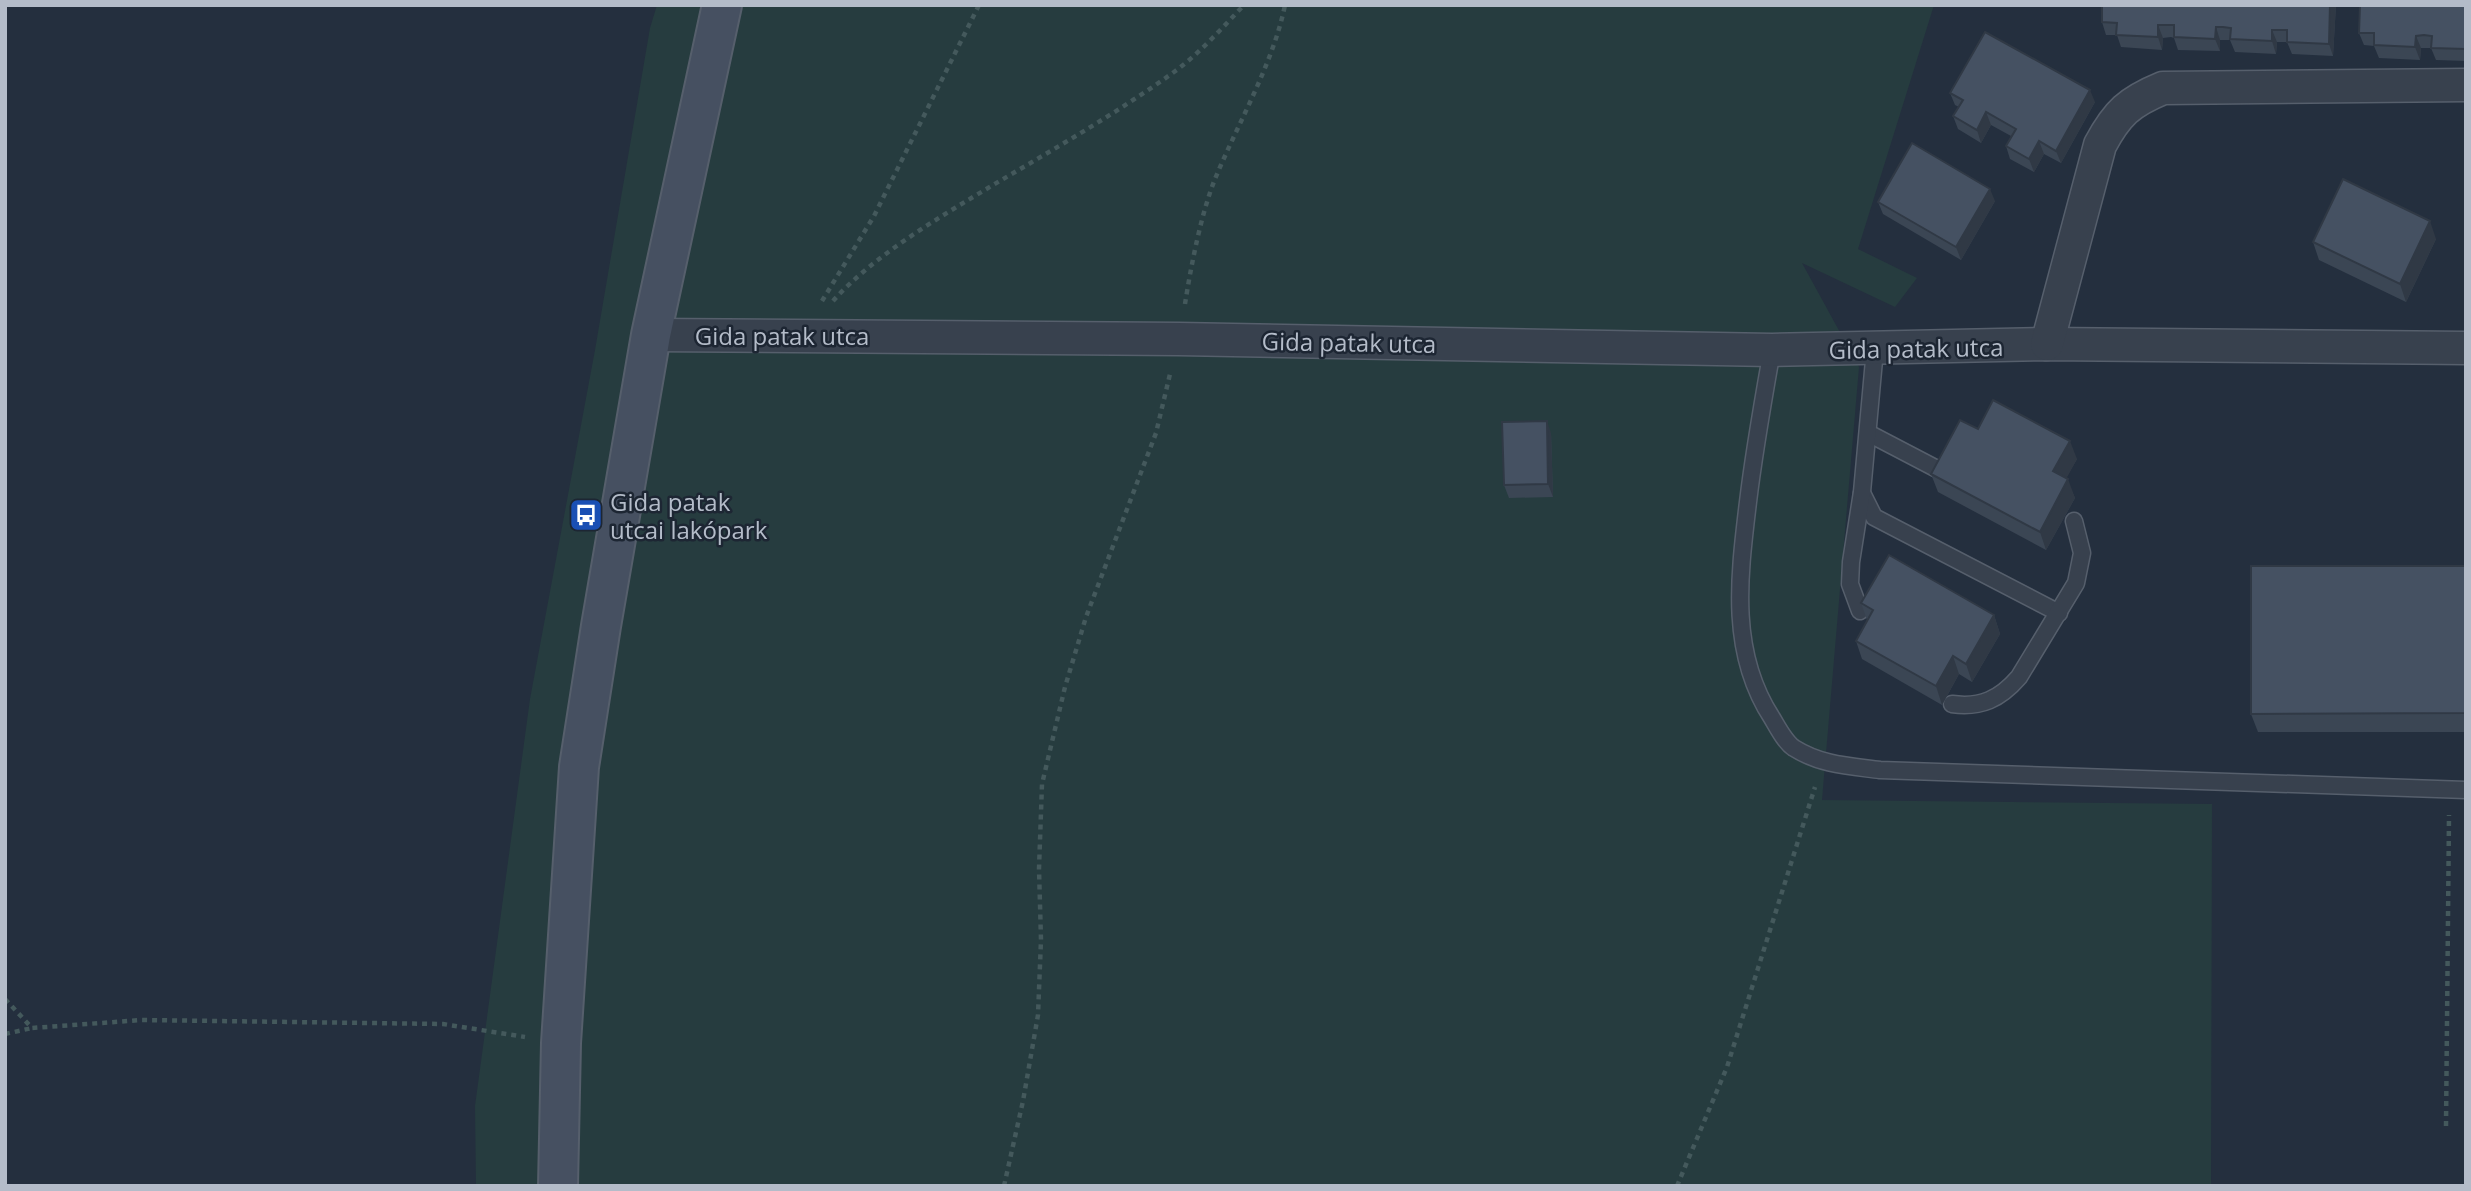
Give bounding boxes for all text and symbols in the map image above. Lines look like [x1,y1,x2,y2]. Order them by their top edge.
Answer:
street label: Gida patak utca [695,319,869,352]
street label: Gida patak utca [1261,324,1437,360]
street label: Gida patak utca [1828,330,2004,366]
place label: Gida patak utcai lakópark [610,485,768,546]
bus stop icon: Gida patak utcai lakópark [567,496,605,534]

